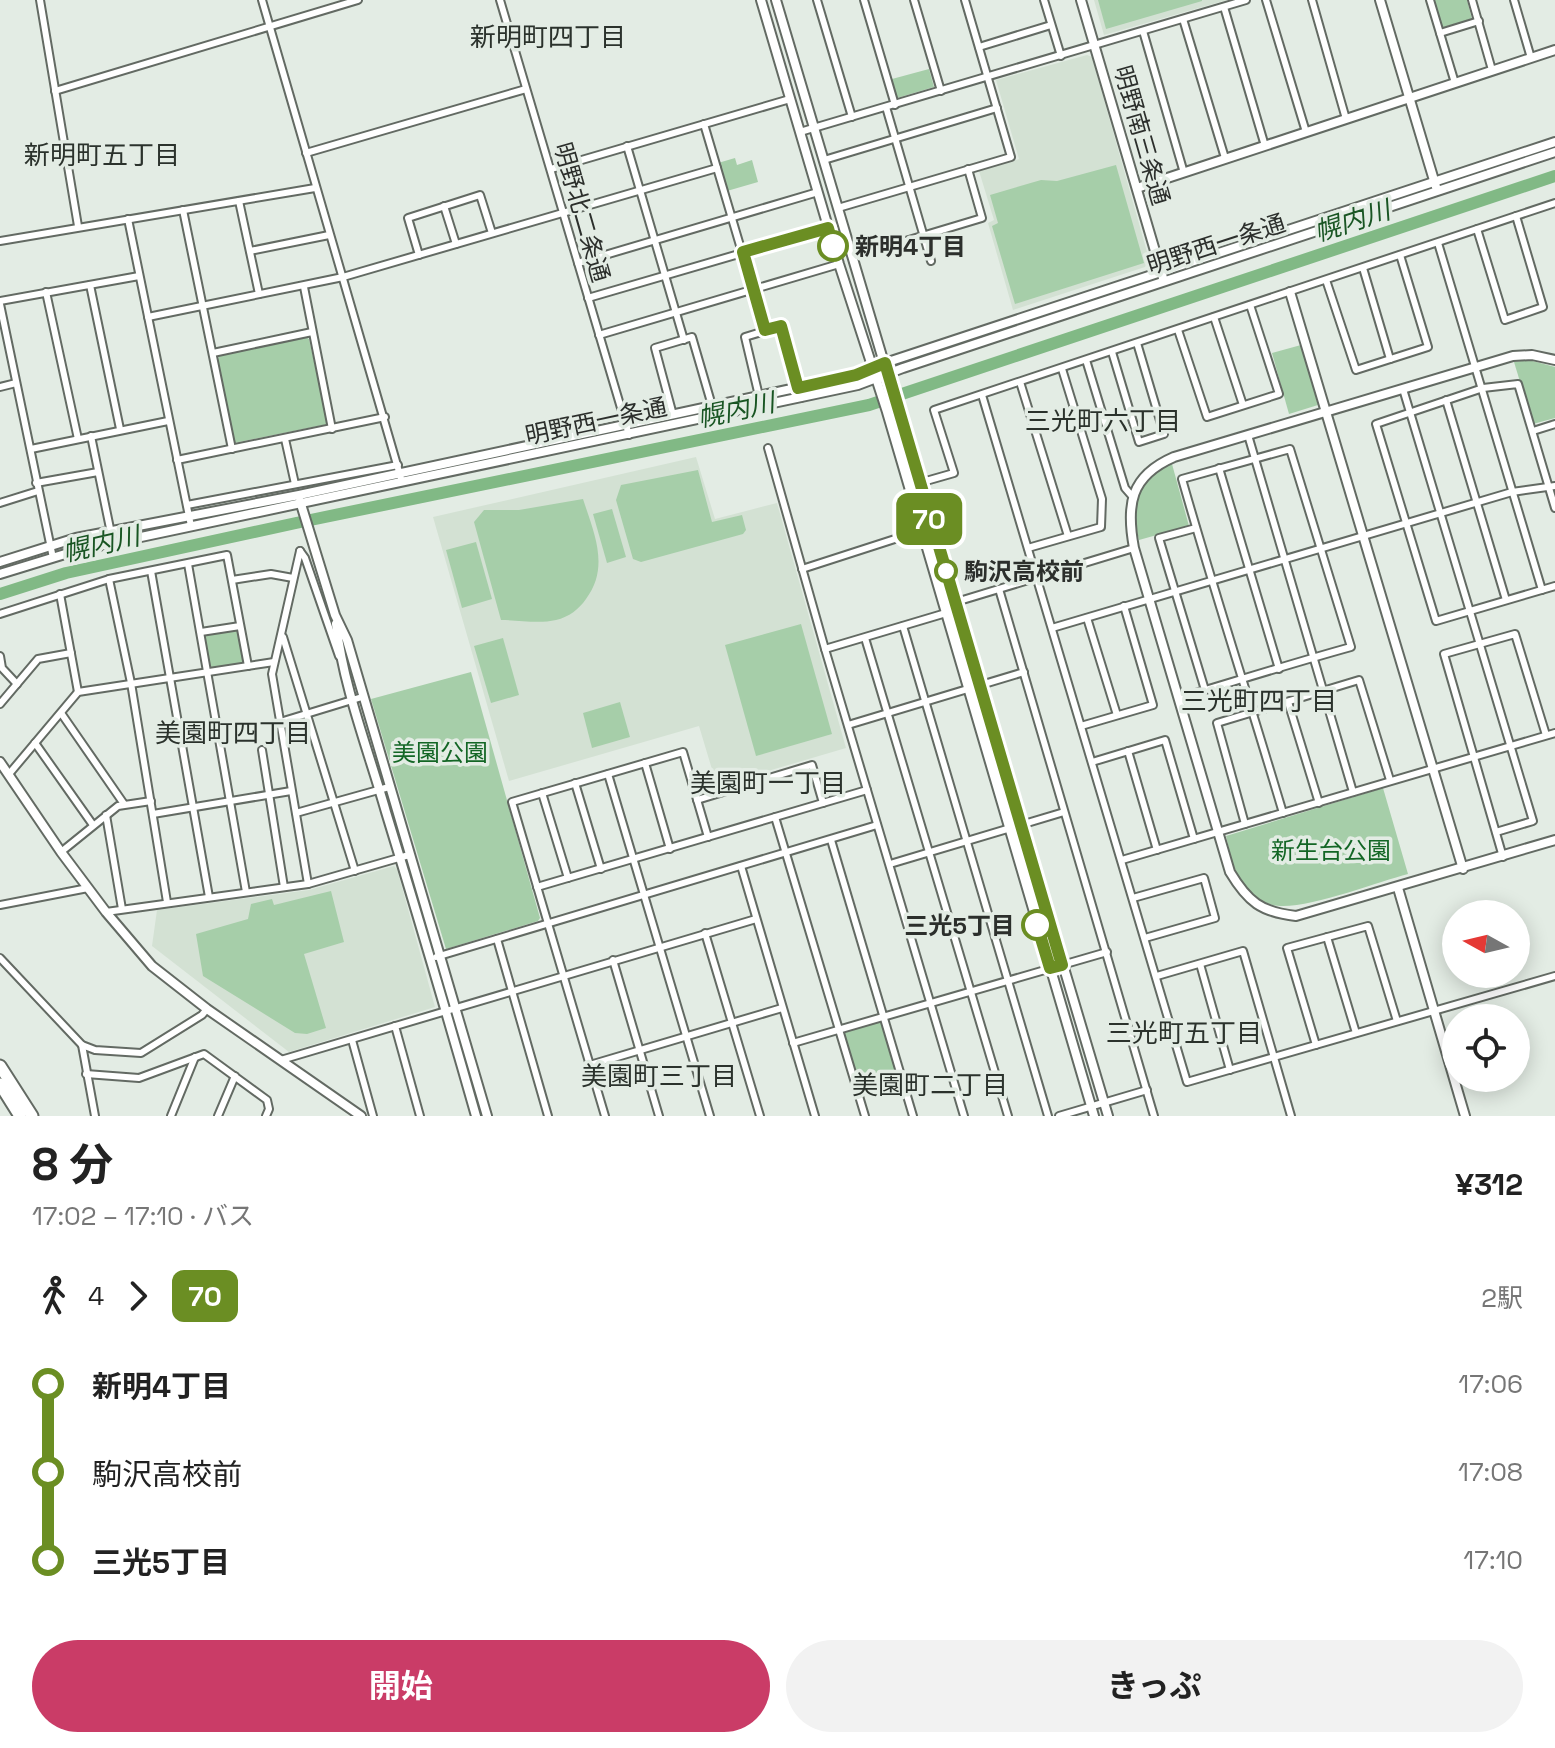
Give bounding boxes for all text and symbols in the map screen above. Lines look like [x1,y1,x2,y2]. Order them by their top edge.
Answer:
district label: 新明町四丁目 [470,20,626,54]
street label: 明野南三条通 [1107,62,1177,208]
district label: 新明町五丁目 [24,138,180,172]
street label: 明野北二条通 [547,139,617,285]
water label: 幌内川 [1310,192,1397,249]
street label: 明野西一条通 [1143,207,1289,281]
marker: 新明4丁目 [818,231,848,261]
place label: 新明4丁目 [855,231,966,262]
water label: 幌内川 [694,385,781,435]
street label: 明野西一条通 [522,391,670,451]
district label: 三光町六丁目 [1025,404,1181,438]
line badge: 70 [893,493,965,545]
text: 70 [912,501,946,537]
water label: 幌内川 [59,518,146,569]
place label: 駒沢高校前 [964,556,1084,587]
marker: 駒沢高校前 [935,560,957,582]
district label: 三光町四丁目 [1181,684,1337,718]
district label: 美園町四丁目 [155,716,311,750]
park label: 美園公園 [392,737,488,768]
district label: 美園町一丁目 [690,766,846,800]
park label: 新生台公園 [1271,835,1391,866]
north arrow [1442,900,1530,988]
map controls [1442,900,1530,1092]
place label: 三光5丁目 [905,910,1015,941]
marker: 三光5丁目 [1022,910,1052,940]
button: locate [1442,1004,1530,1092]
district label: 三光町五丁目 [1106,1016,1262,1050]
district label: 美園町三丁目 [581,1059,737,1093]
district label: 美園町二丁目 [852,1068,1008,1102]
text: 8 分 [32,1137,114,1193]
text: ¥312 [1455,1165,1523,1204]
text: 17:02 – 17:10 · バス [32,1199,254,1233]
icon: walk [32,1274,76,1318]
icon: forward [116,1274,160,1318]
text: 70 [188,1278,222,1314]
text: 4 [88,1279,104,1313]
text: 2駅 [1481,1281,1523,1315]
text: 新明4丁目 [92,1367,231,1406]
text: 17:06 [1458,1367,1523,1401]
text: 駒沢高校前 [92,1455,242,1494]
text: 17:08 [1458,1455,1523,1489]
text: 三光5丁目 [92,1543,230,1582]
text: 17:10 [1463,1543,1523,1577]
button: 開始 [32,1640,770,1732]
button: きっぷ [786,1640,1523,1732]

